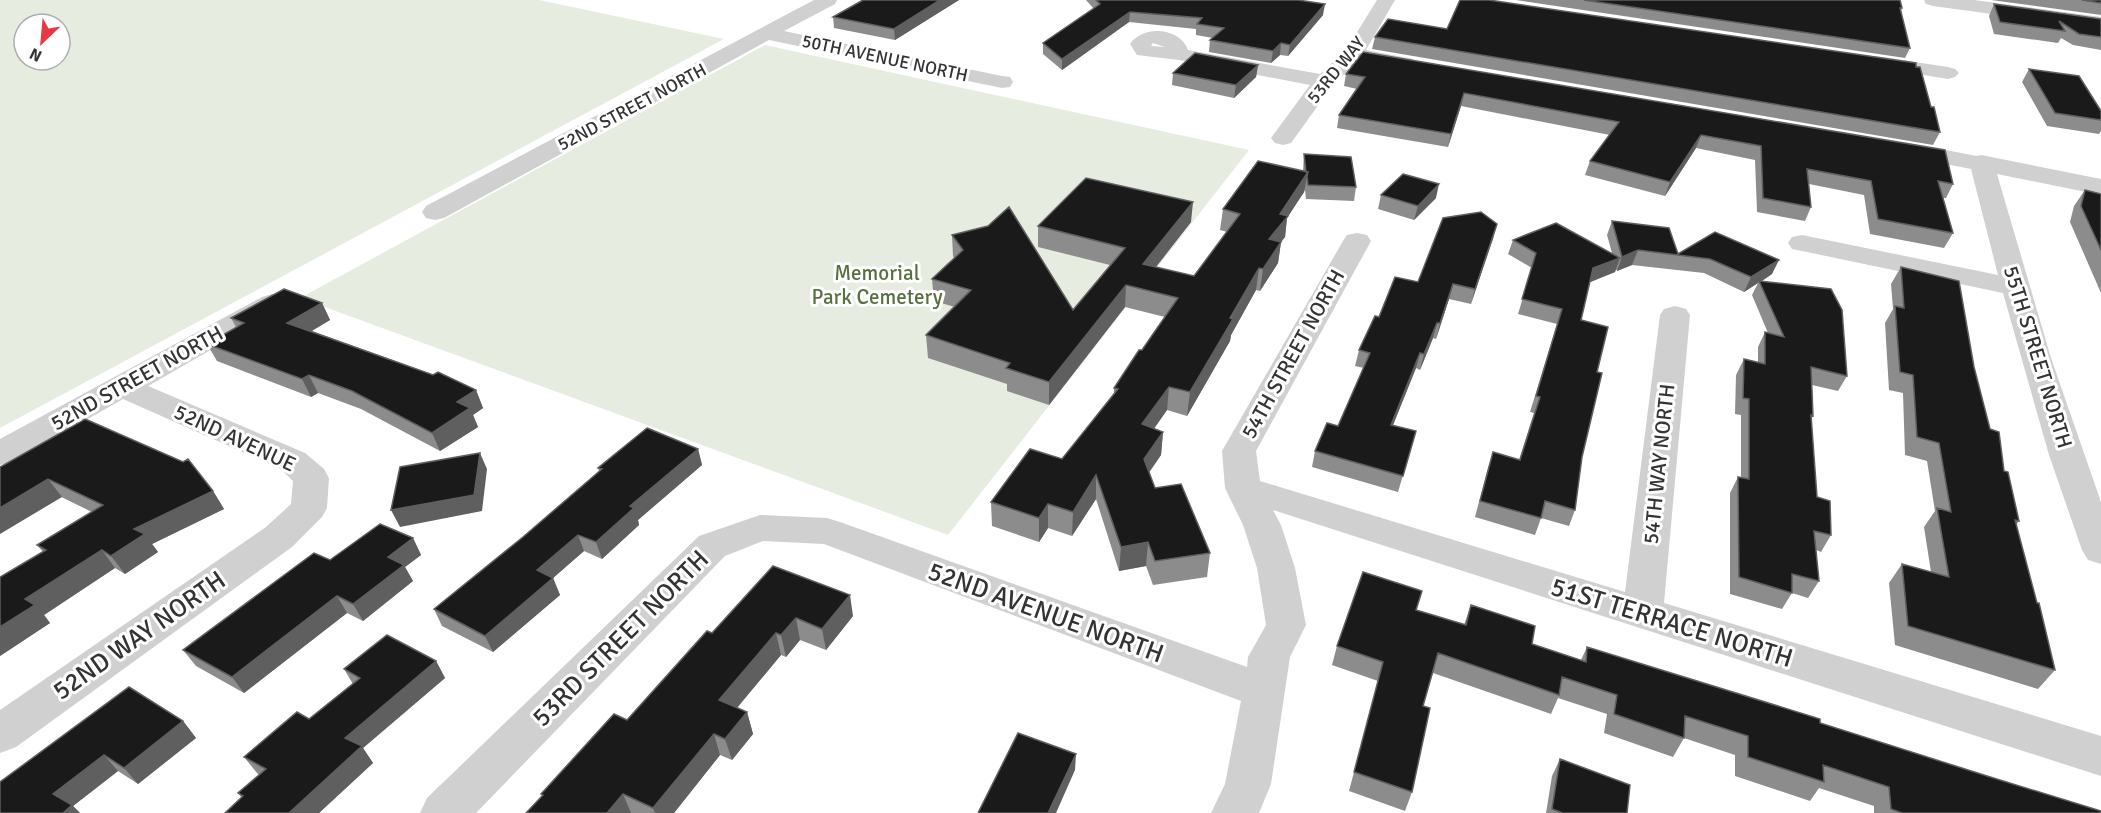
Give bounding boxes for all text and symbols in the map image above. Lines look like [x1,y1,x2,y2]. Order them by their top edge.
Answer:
north arrow [12,12,72,72]
street label: 50TH AVENUE NORTH [800,30,970,86]
street label: 53RD WAY [1302,32,1370,108]
text: N [26,43,45,66]
street label: 52ND STREET NORTH [554,58,710,156]
park label: Memorial Park Cemetery [811,260,943,310]
street label: 55TH STREET NORTH [1998,263,2078,451]
street label: 54TH STREET NORTH [1236,265,1350,443]
street label: 52ND STREET NORTH [46,320,228,436]
street label: 54TH WAY NORTH [1638,383,1680,545]
street label: 52ND AVENUE [170,399,300,477]
street label: 53RD STREET NORTH [526,544,716,734]
street label: 52ND AVENUE NORTH [923,555,1168,670]
street label: 52ND WAY NORTH [47,564,232,707]
street label: 51ST TERRACE NORTH [1547,571,1796,675]

